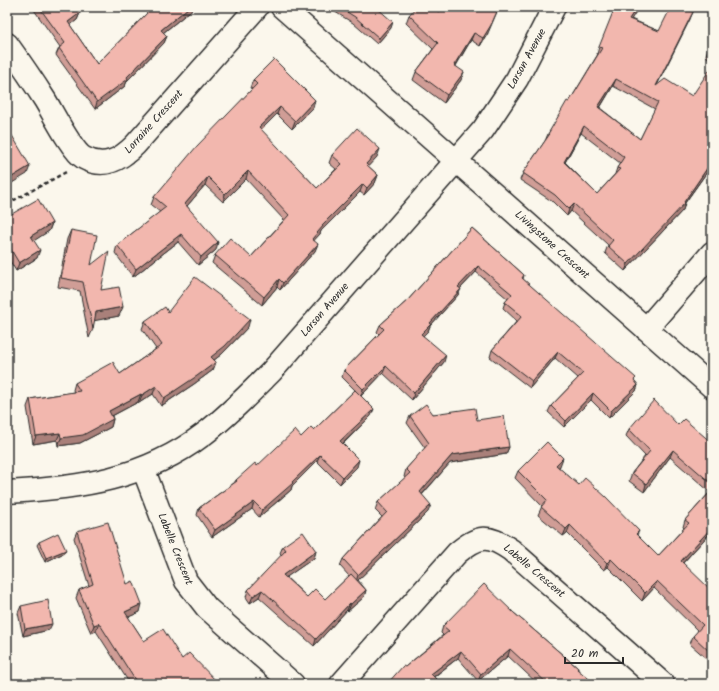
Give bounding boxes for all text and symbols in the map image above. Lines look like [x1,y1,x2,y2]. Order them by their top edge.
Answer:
street label: Larson Avenue [503,25,551,93]
street label: Lorraine Crescent [120,85,188,158]
street label: Livingstone Crescent [510,206,594,284]
street label: Larson Avenue [296,279,354,341]
street label: Labelle Crescent [152,510,198,589]
street label: Labelle Crescent [499,540,570,603]
scale bar [565,639,623,665]
text: 20 m [571,644,599,663]

